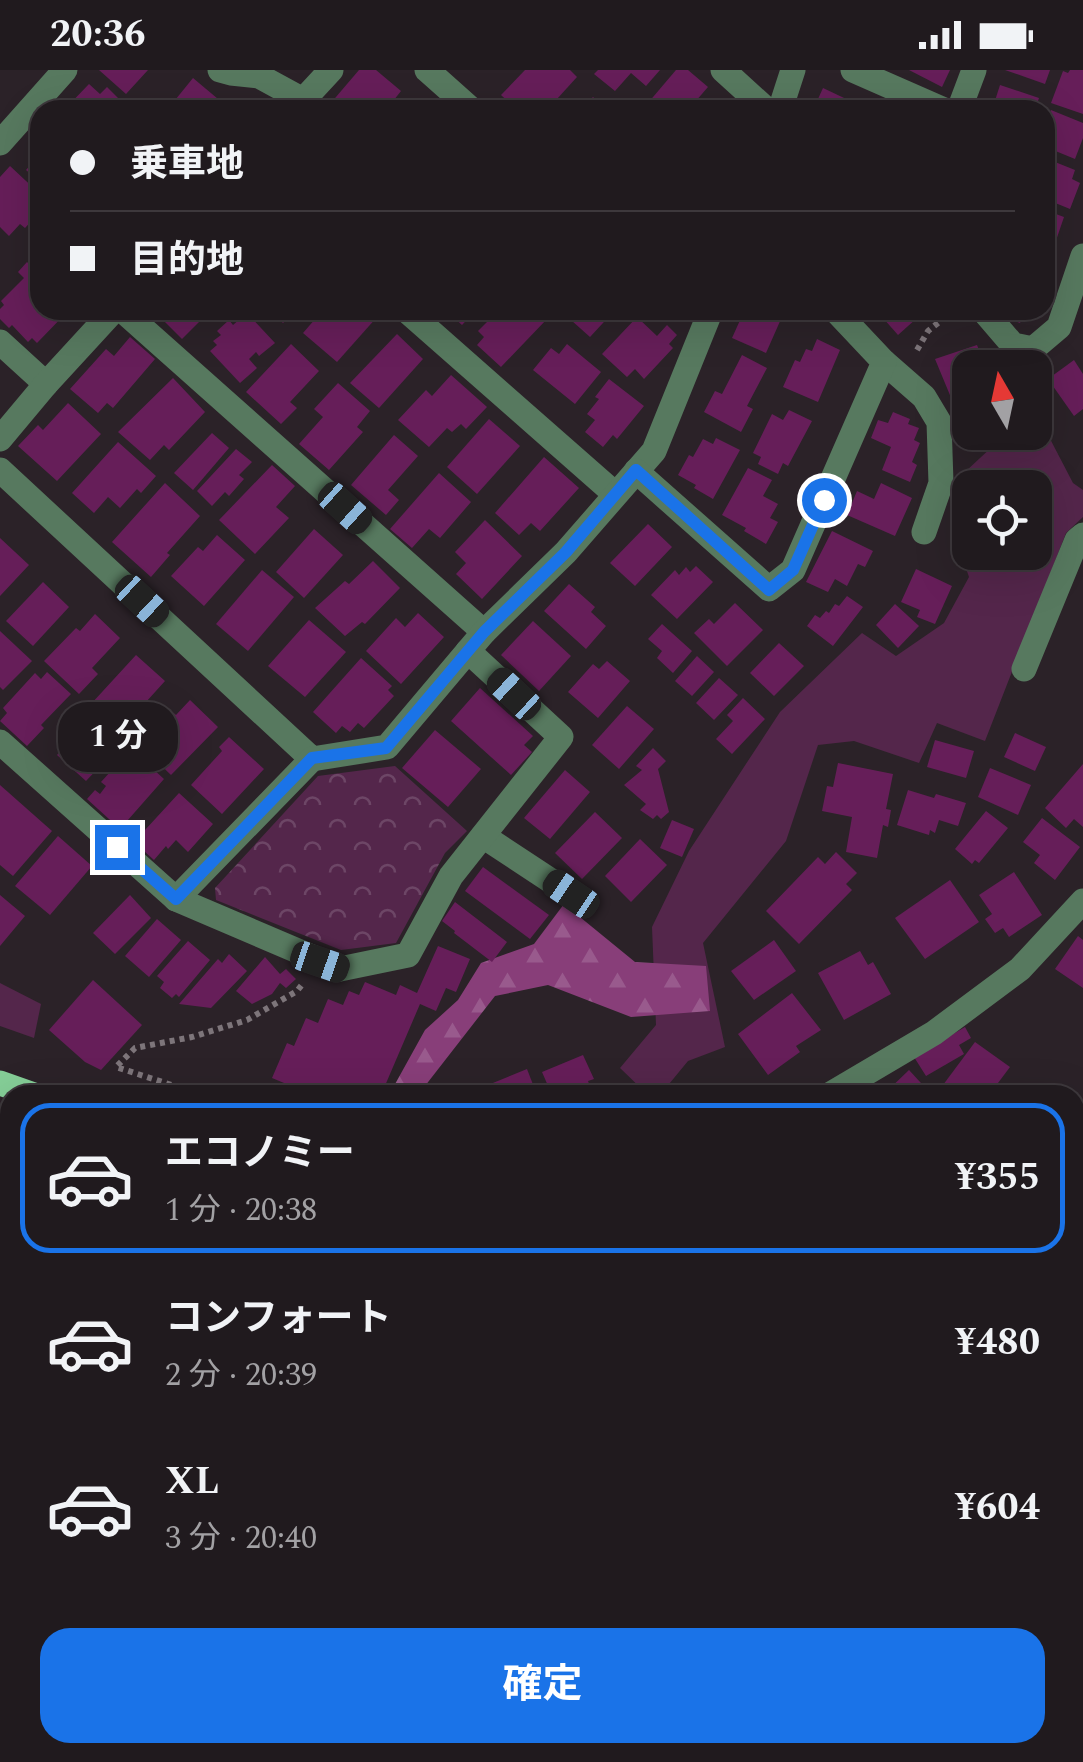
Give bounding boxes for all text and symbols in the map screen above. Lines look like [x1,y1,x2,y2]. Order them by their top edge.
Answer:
text: 20:36 [50,6,145,64]
text: 乗車地 [130,136,244,194]
text: 目的地 [130,232,244,290]
north arrow [952,350,1052,450]
map controls [952,350,1052,570]
button: locate [952,470,1052,570]
car [313,477,377,539]
route start [802,478,847,523]
car [110,570,174,632]
car [482,663,546,725]
callout: 1 分 [57,702,177,772]
text: 1 分 [89,712,147,761]
route end [95,825,140,870]
car [538,865,604,923]
car [287,938,353,986]
text: エコノミー [165,1125,355,1183]
icon: car [45,1133,135,1223]
text: ¥355 [955,1149,1040,1207]
text: 1 分 · 20:38 [165,1186,317,1235]
text: コンフォート [165,1290,392,1348]
icon: car [45,1298,135,1388]
text: ¥480 [955,1314,1040,1372]
text: 2 分 · 20:39 [165,1351,317,1400]
text: XL [165,1453,219,1511]
icon: car [45,1463,135,1553]
text: ¥604 [955,1479,1040,1537]
text: 3 分 · 20:40 [165,1514,317,1563]
button: 確定 [40,1628,1045,1743]

